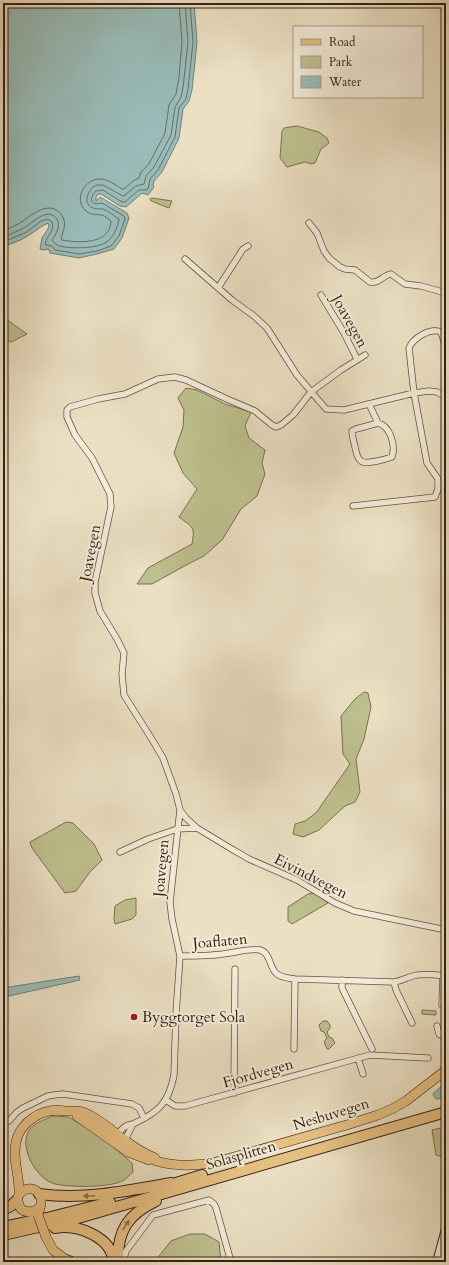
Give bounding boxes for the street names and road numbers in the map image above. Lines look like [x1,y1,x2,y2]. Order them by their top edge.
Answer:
street label: Joavegen [326,289,373,352]
street label: Joavegen [74,522,105,585]
street label: Joavegen [148,838,174,900]
street label: Eivindvegen [271,849,352,903]
street label: Joaflaten [190,929,249,954]
street label: Fjordvegen [220,1053,296,1093]
street label: Nesbuvegen [290,1093,372,1135]
street label: Solasplitten [204,1135,279,1175]

